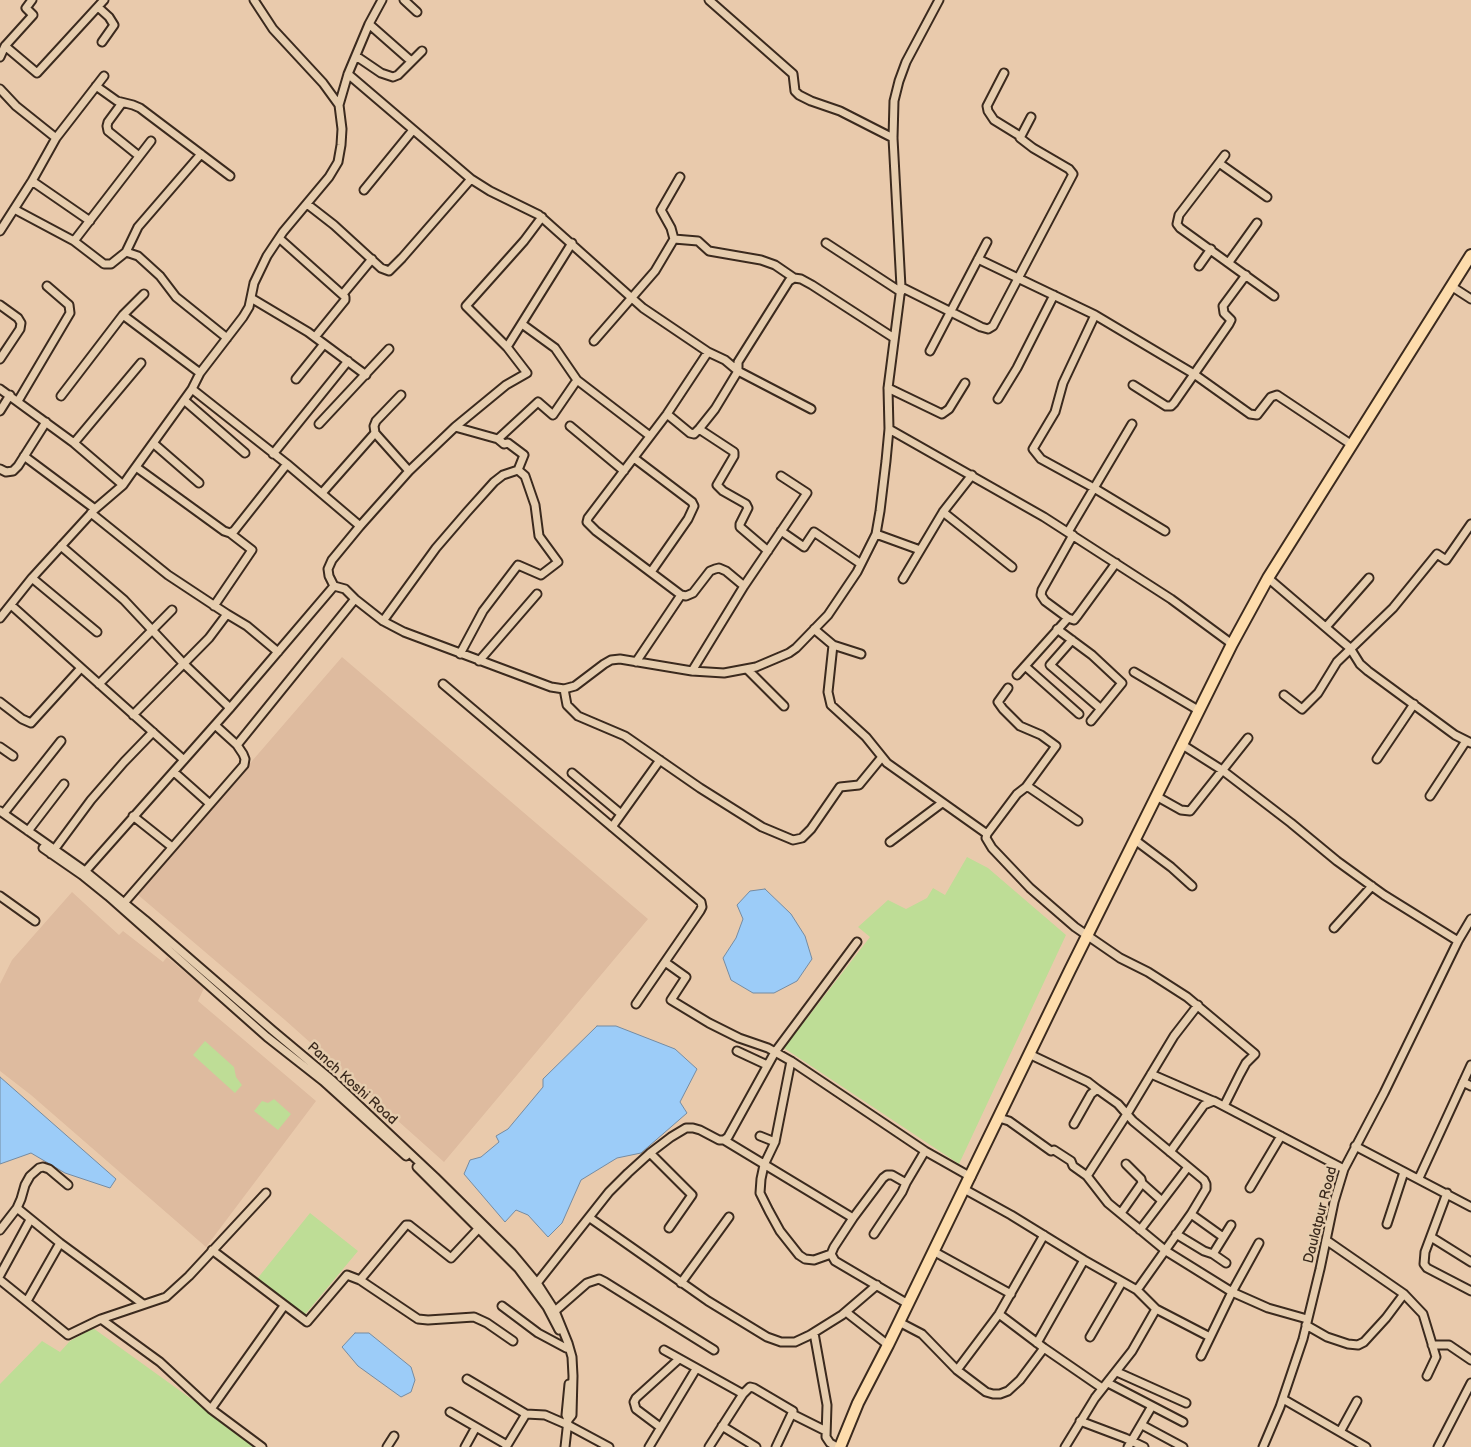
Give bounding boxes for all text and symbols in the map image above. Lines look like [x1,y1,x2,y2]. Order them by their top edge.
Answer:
street label: Panch Koshi Road [303,1039,401,1129]
street label: Daulatpur Road [1301,1165,1341,1265]

